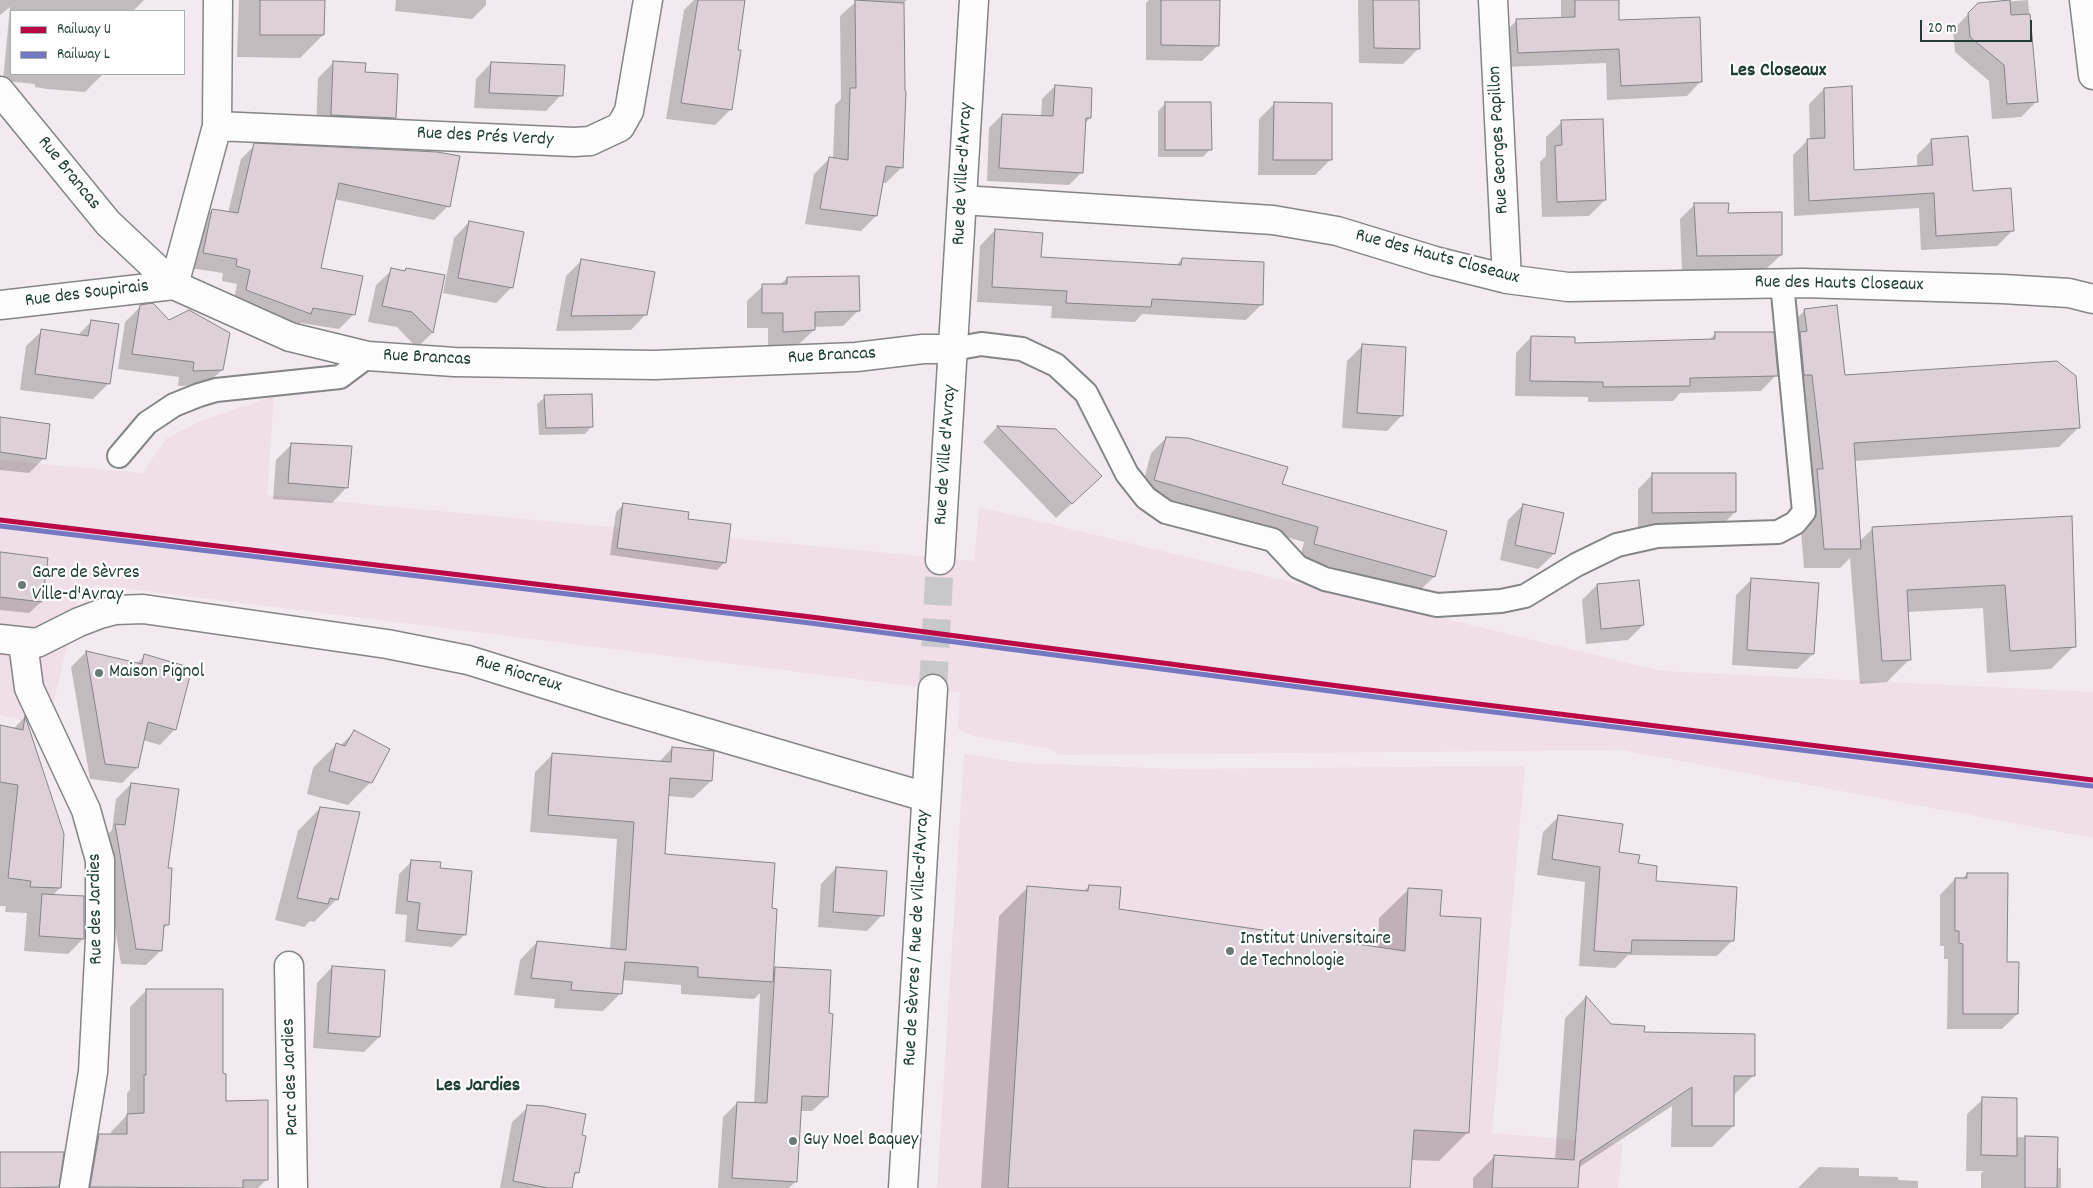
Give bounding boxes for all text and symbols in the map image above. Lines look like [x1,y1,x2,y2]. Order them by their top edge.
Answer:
legend [10,10,185,75]
scale bar [1923,10,2036,42]
text: 20 m [1928,18,1956,40]
text: Railway U [57,19,111,41]
text: Railway L [57,44,110,66]
district label: Les Closeaux [1730,60,1826,84]
street label: Rue Georges Papillon [1485,65,1515,215]
street label: Rue de Ville-d'Avray [949,102,979,246]
street label: Rue des Prés Verdy [416,123,554,153]
street label: Rue Brancas [31,132,105,216]
street label: Rue des Hauts Closeaux [1353,225,1521,291]
street label: Rue des Hauts Closeaux [1754,272,1924,298]
street label: Rue des Soupirais [24,276,150,314]
street label: Rue Brancas [787,343,877,371]
street label: Rue Brancas [382,345,472,373]
street label: Rue de Ville d'Avray [931,384,963,526]
place label: Gare de Sèvres Ville-d'Avray [32,563,140,607]
marker: Gare de Sèvres Ville-d'Avray [16,579,28,591]
street label: Rue Riocreux [472,651,564,699]
place label: Maison Pignol [109,662,204,684]
marker: Maison Pignol [93,667,105,679]
street label: Rue de Sèvres / Rue de Ville-d'Avray [900,809,936,1067]
street label: Rue des Jardies [85,853,109,965]
place label: Institut Universitaire de Technologie [1240,929,1391,973]
marker: Institut Universitaire de Technologie [1224,945,1236,957]
street label: Parc des Jardies [279,1018,305,1136]
district label: Les Jardies [436,1075,520,1099]
place label: Guy Noel Baquey [803,1130,919,1152]
marker: Guy Noel Baquey [787,1135,799,1147]

